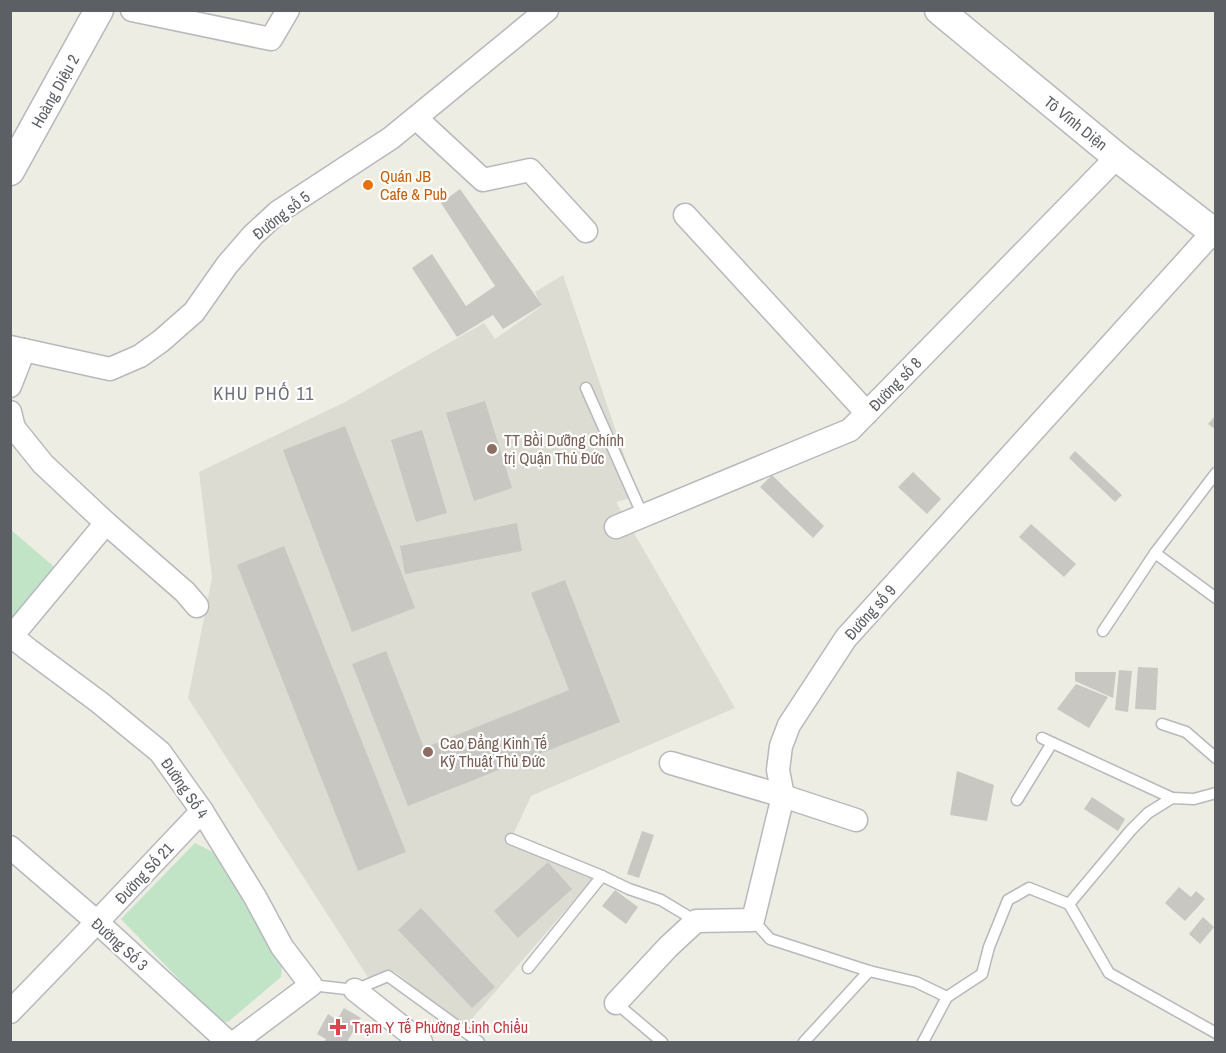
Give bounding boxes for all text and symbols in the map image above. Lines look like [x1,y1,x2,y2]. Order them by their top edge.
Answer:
street label: Hoàng Diệu 2 [26,50,84,132]
street label: Tô Vĩnh Diện [1040,91,1112,155]
place label: Quán JB Cafe & Pub [380,165,447,205]
marker: Quán JB Cafe & Pub [361,178,375,192]
street label: Đường số 5 [248,186,314,244]
street label: Đường số 8 [864,352,926,416]
district label: KHU PHỐ 11 [213,381,315,406]
place label: TT Bồi Dưỡng Chính trị Quận Thủ Đức [504,429,624,469]
marker: TT Bồi Dưỡng Chính trị Quận Thủ Đức [485,442,499,456]
street label: Đường số 9 [839,580,901,644]
place label: Cao Đẳng Kinh Tế Kỹ Thuật Thủ Đức [440,732,547,772]
marker: Cao Đẳng Kinh Tế Kỹ Thuật Thủ Đức [421,745,435,759]
street label: Đường Số 4 [156,753,214,823]
street label: Đường Số 21 [110,837,179,909]
street label: Đường Số 3 [87,913,153,975]
place label: Trạm Y Tế Phường Linh Chiểu [352,1016,528,1038]
marker: Trạm Y Tế Phường Linh Chiểu [329,1018,347,1036]

